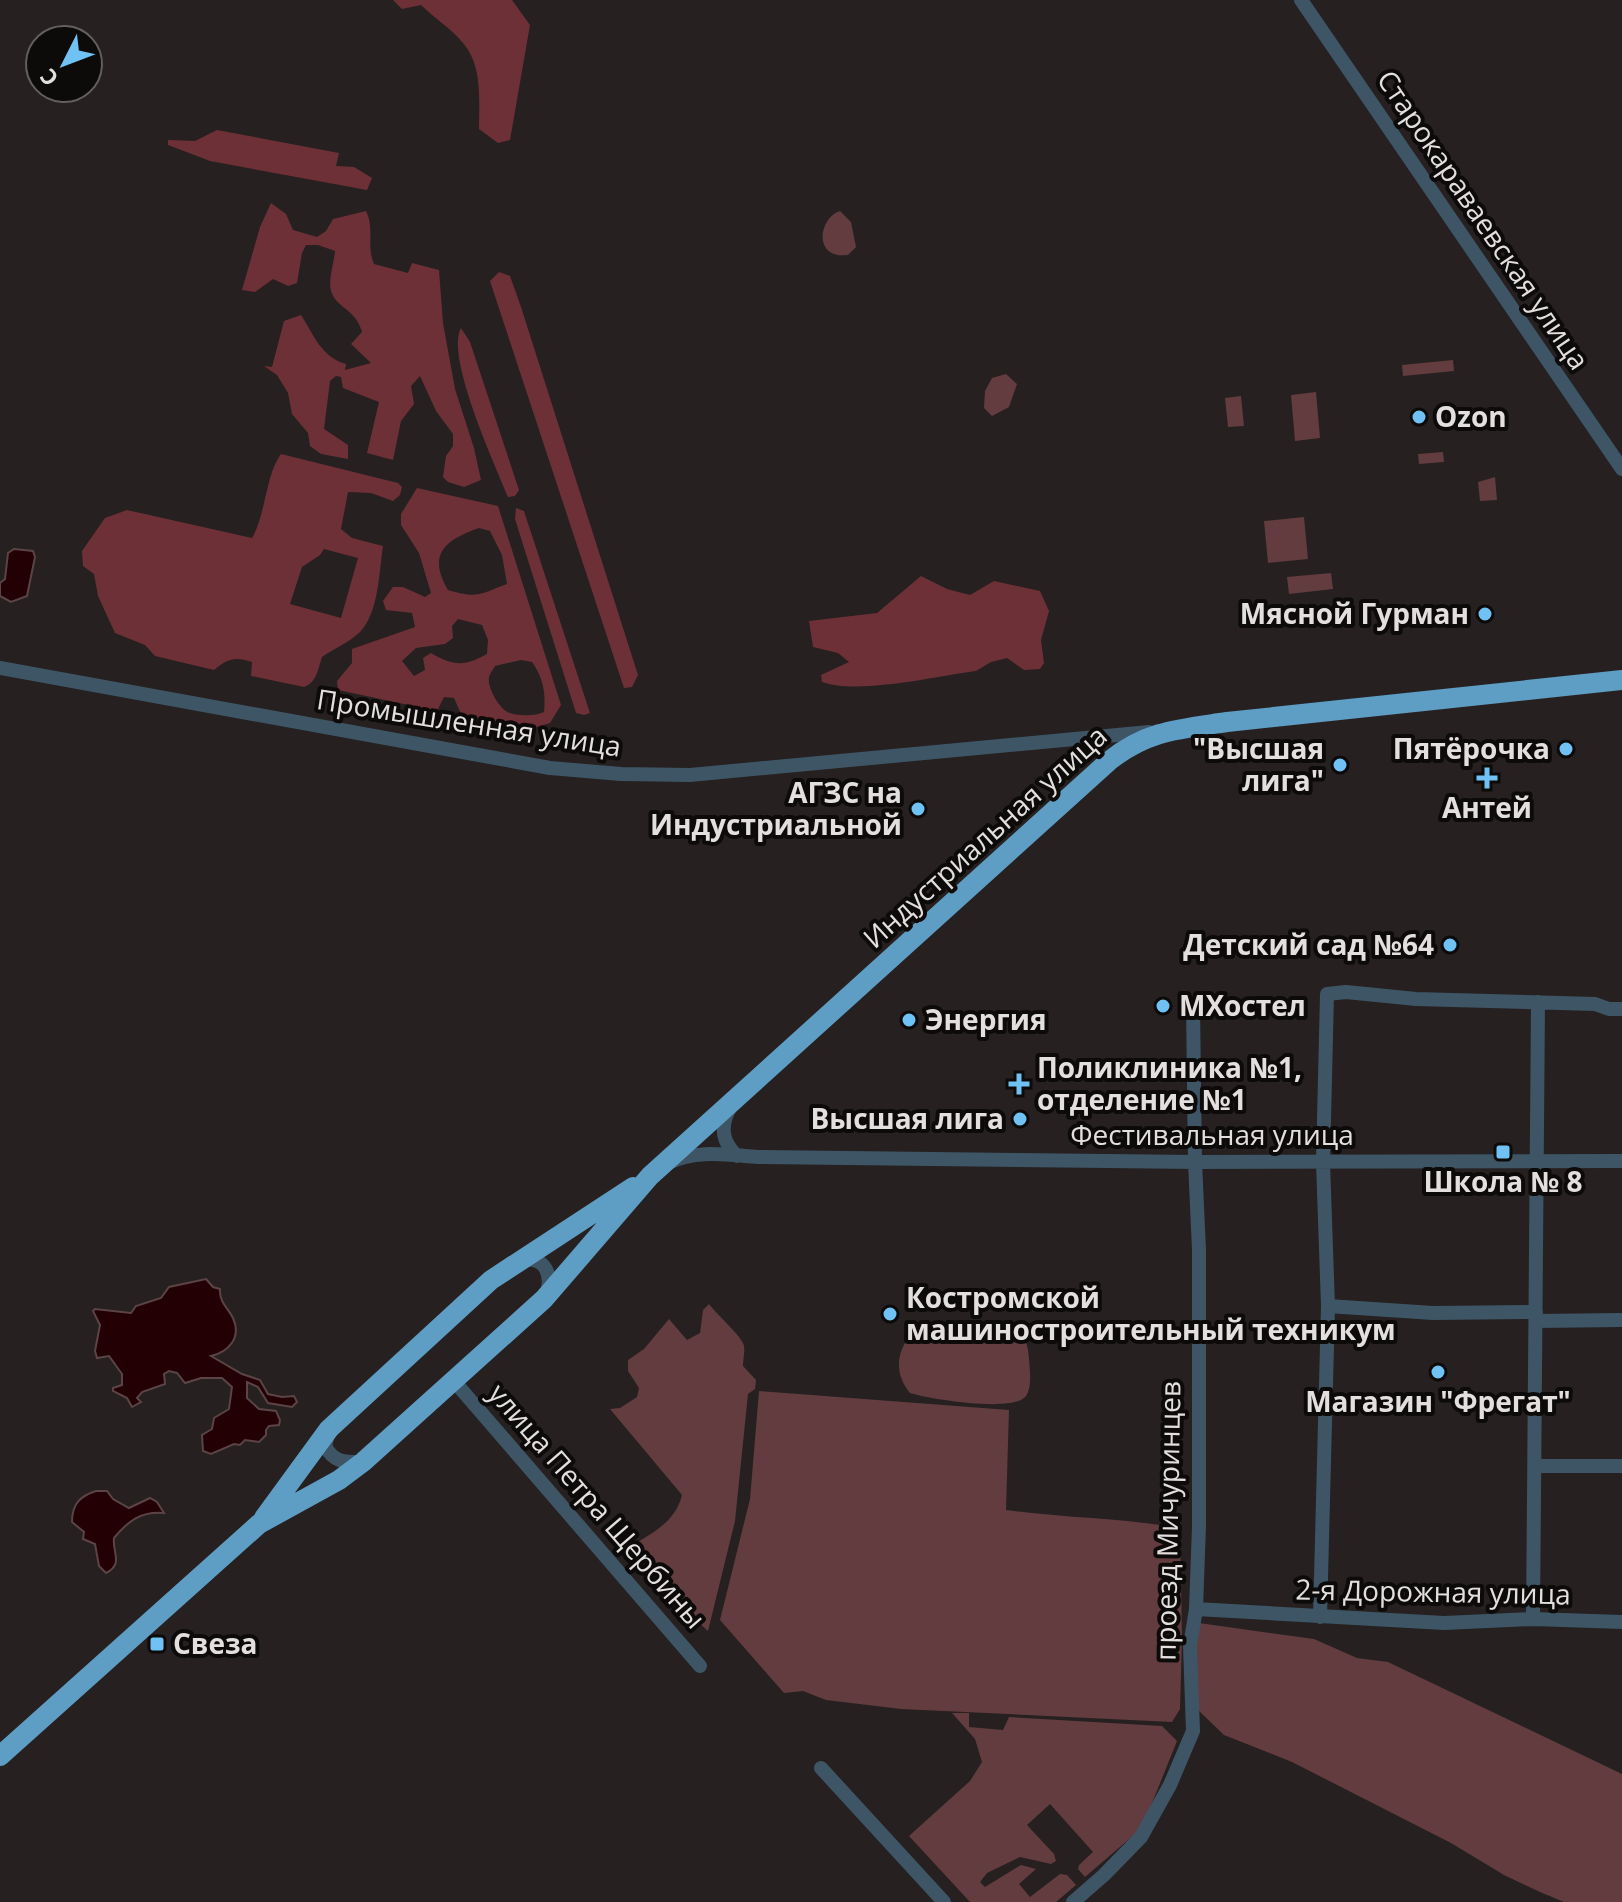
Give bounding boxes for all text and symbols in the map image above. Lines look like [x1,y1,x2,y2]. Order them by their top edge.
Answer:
north arrow [24,24,104,104]
street label: Старокараваевская улица [1369,62,1598,377]
text: С [33,63,64,93]
place label: Ozon [1435,397,1507,435]
marker: Ozon [1410,408,1428,426]
place label: Мясной Гурман [1240,594,1469,632]
marker: Мясной Гурман [1476,605,1494,623]
street label: Промышленная улица [314,679,624,765]
street label: Индустриальная улица [854,717,1114,956]
place label: "Высшая лига" [1193,729,1324,799]
place label: Пятёрочка [1393,729,1550,767]
marker: Пятёрочка [1557,740,1575,758]
marker: "Высшая лига" [1331,756,1349,774]
marker: Антей [1478,769,1496,787]
place label: АГЗС на Индустриальной [650,773,902,843]
place label: Антей [1442,788,1532,826]
marker: АГЗС на Индустриальной [909,800,927,818]
place label: Детский сад №64 [1183,925,1434,963]
marker: Детский сад №64 [1441,936,1459,954]
place label: МХостел [1179,986,1306,1024]
marker: МХостел [1154,997,1172,1015]
place label: Энергия [925,1000,1047,1038]
marker: Энергия [900,1011,918,1029]
place label: Поликлиника №1, отделение №1 [1037,1048,1302,1118]
marker: Поликлиника №1, отделение №1 [1008,1073,1030,1095]
place label: Высшая лига [811,1099,1004,1137]
marker: Высшая лига [1011,1110,1029,1128]
street label: Фестивальная улица [1070,1115,1354,1153]
marker: Школа № 8 [1494,1143,1512,1161]
place label: Школа № 8 [1423,1162,1583,1200]
place label: Костромской машиностроительный техникум [906,1278,1396,1348]
marker: Костромской машиностроительный техникум [881,1305,899,1323]
marker: Магазин "Фрегат" [1429,1363,1447,1381]
street label: улица Петра Щербины [481,1375,715,1636]
street label: проезд Мичуринцев [1146,1381,1188,1661]
place label: Магазин "Фрегат" [1305,1382,1571,1420]
street label: 2-я Дорожная улица [1295,1570,1571,1612]
place label: Свеза [173,1624,257,1662]
marker: Свеза [148,1635,166,1653]

